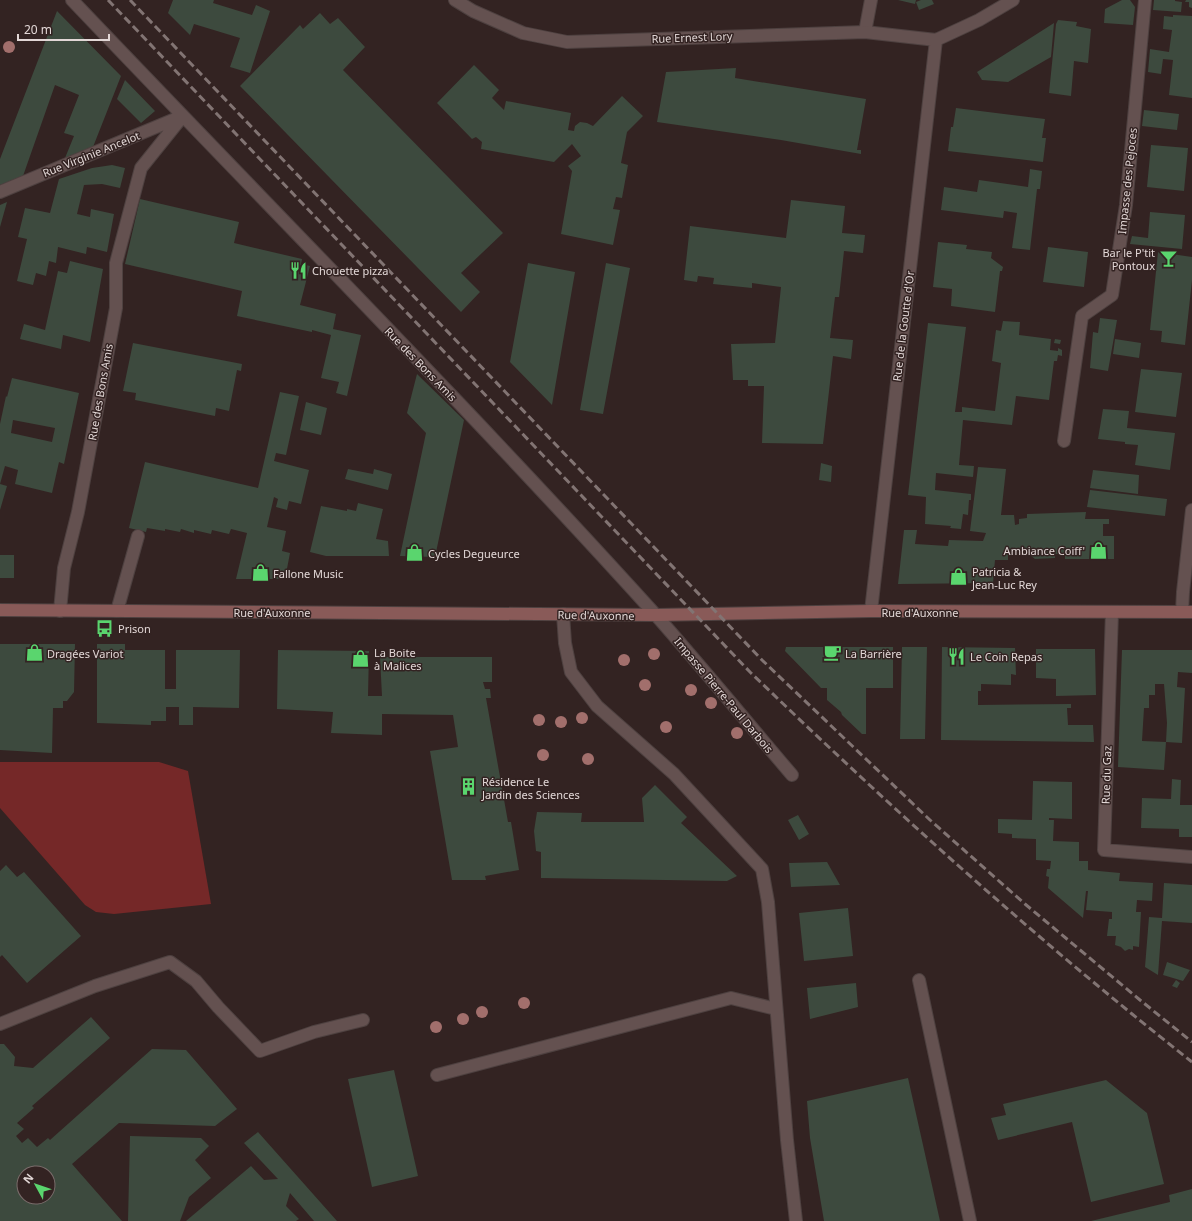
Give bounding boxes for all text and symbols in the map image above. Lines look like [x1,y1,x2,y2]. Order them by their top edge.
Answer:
scale bar [18,16,109,42]
text: 20 m [24,21,52,38]
street label: Rue Ernest Lory [651,28,733,46]
street label: Impasse des Pejoces [1114,127,1140,235]
street label: Rue Virginie Ancelot [40,128,142,180]
place label: Bar le P'tit Pontoux [1102,245,1155,273]
bar icon: Bar le P'tit Pontoux [1158,248,1178,268]
restaurant icon: Chouette pizza [289,260,309,280]
place label: Chouette pizza [312,263,389,278]
street label: Rue de la Goutte d'Or [889,269,917,382]
street label: Rue des Bons Amis [382,324,460,404]
street label: Rue des Bons Amis [84,342,116,442]
shop icon: Ambiance Coiff' [1088,540,1108,560]
shop icon: Cycles Degueurce [405,543,425,563]
place label: Ambiance Coiff' [1004,543,1085,558]
place label: Cycles Degueurce [428,546,520,561]
shop icon: Fallone Music [250,563,270,583]
place label: Patricia & Jean-Luc Rey [971,564,1037,592]
place label: Fallone Music [273,566,343,581]
shop icon: Patricia & Jean-Luc Rey [949,567,969,587]
street label: Rue d'Auxonne [233,605,311,620]
street label: Rue d'Auxonne [881,605,959,620]
street label: Rue d'Auxonne [557,607,635,623]
bus stop icon: Prison [95,618,115,638]
place label: Prison [118,621,151,636]
street label: Impasse Pierre-Paul Darbois [671,634,777,756]
shop icon: Dragées Variot [24,643,44,663]
cafe icon: La Barrière [822,643,842,663]
place label: La Boite à Malices [374,645,422,673]
place label: Dragées Variot [47,646,123,661]
place label: La Barrière [845,646,902,661]
restaurant icon: Le Coin Repas [947,646,967,666]
shop icon: La Boite à Malices [351,648,371,668]
place label: Le Coin Repas [970,649,1042,664]
street label: Rue du Gaz [1097,746,1115,804]
place label: Résidence Le Jardin des Sciences [481,774,580,802]
building icon: Résidence Le Jardin des Sciences [459,777,479,797]
north arrow [16,1165,56,1205]
text: N [19,1170,37,1187]

